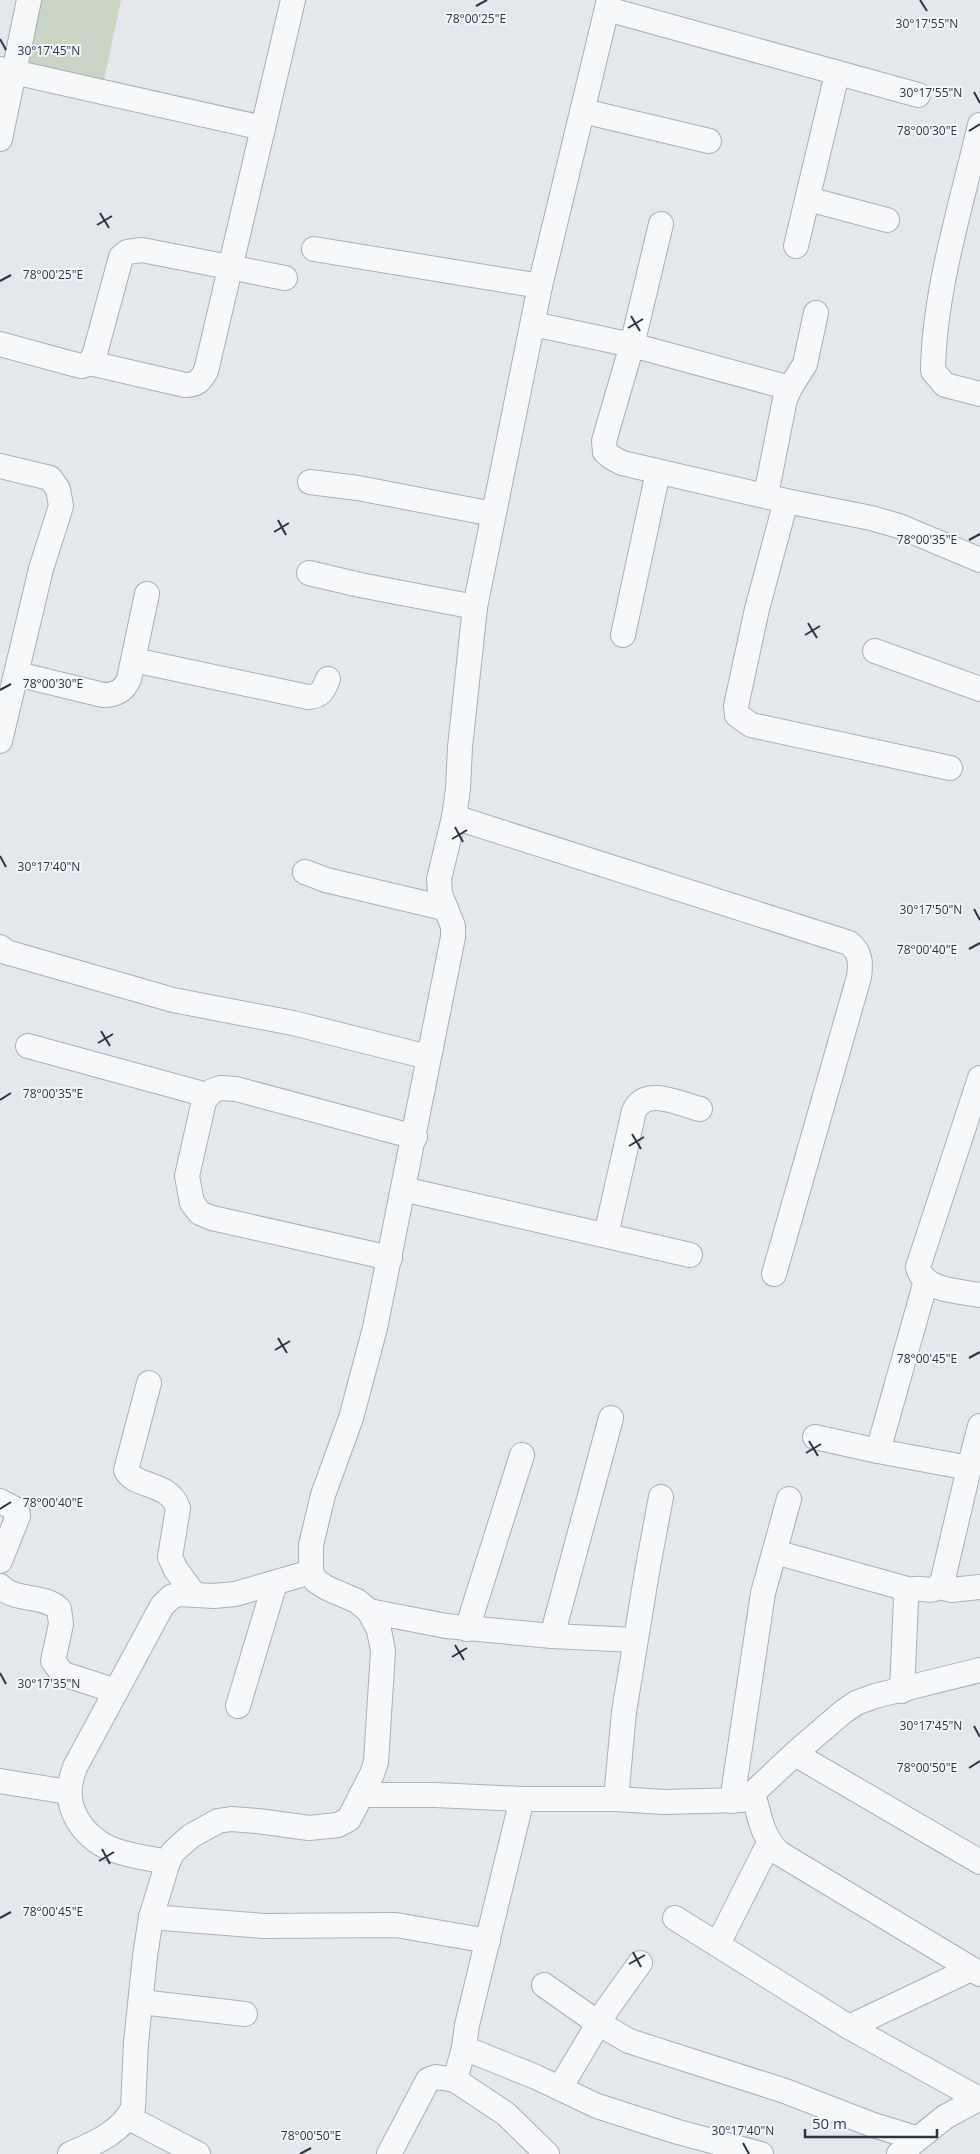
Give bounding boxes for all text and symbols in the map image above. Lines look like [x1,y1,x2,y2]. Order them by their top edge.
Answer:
text: 78°00'25"E [446,10,506,27]
text: 30°17'55"N [896,15,958,32]
text: 30°17'45"N [18,42,80,59]
text: 30°17'55"N [900,84,962,101]
text: 78°00'30"E [897,122,957,139]
text: 78°00'25"E [23,266,83,283]
text: 78°00'35"E [897,531,957,548]
text: 78°00'30"E [23,675,83,692]
text: 30°17'40"N [18,858,80,875]
text: 30°17'50"N [900,901,962,918]
text: 78°00'40"E [897,941,957,958]
text: 78°00'35"E [23,1085,83,1102]
text: 78°00'45"E [897,1350,957,1367]
text: 78°00'40"E [23,1494,83,1511]
text: 30°17'35"N [18,1675,80,1692]
text: 30°17'45"N [900,1717,962,1734]
text: 78°00'50"E [897,1759,957,1776]
text: 78°00'45"E [23,1903,83,1920]
scale bar [805,2106,938,2138]
text: 50 m [812,2113,847,2133]
text: 30°17'40"N [712,2122,774,2139]
text: 78°00'50"E [281,2127,341,2144]

